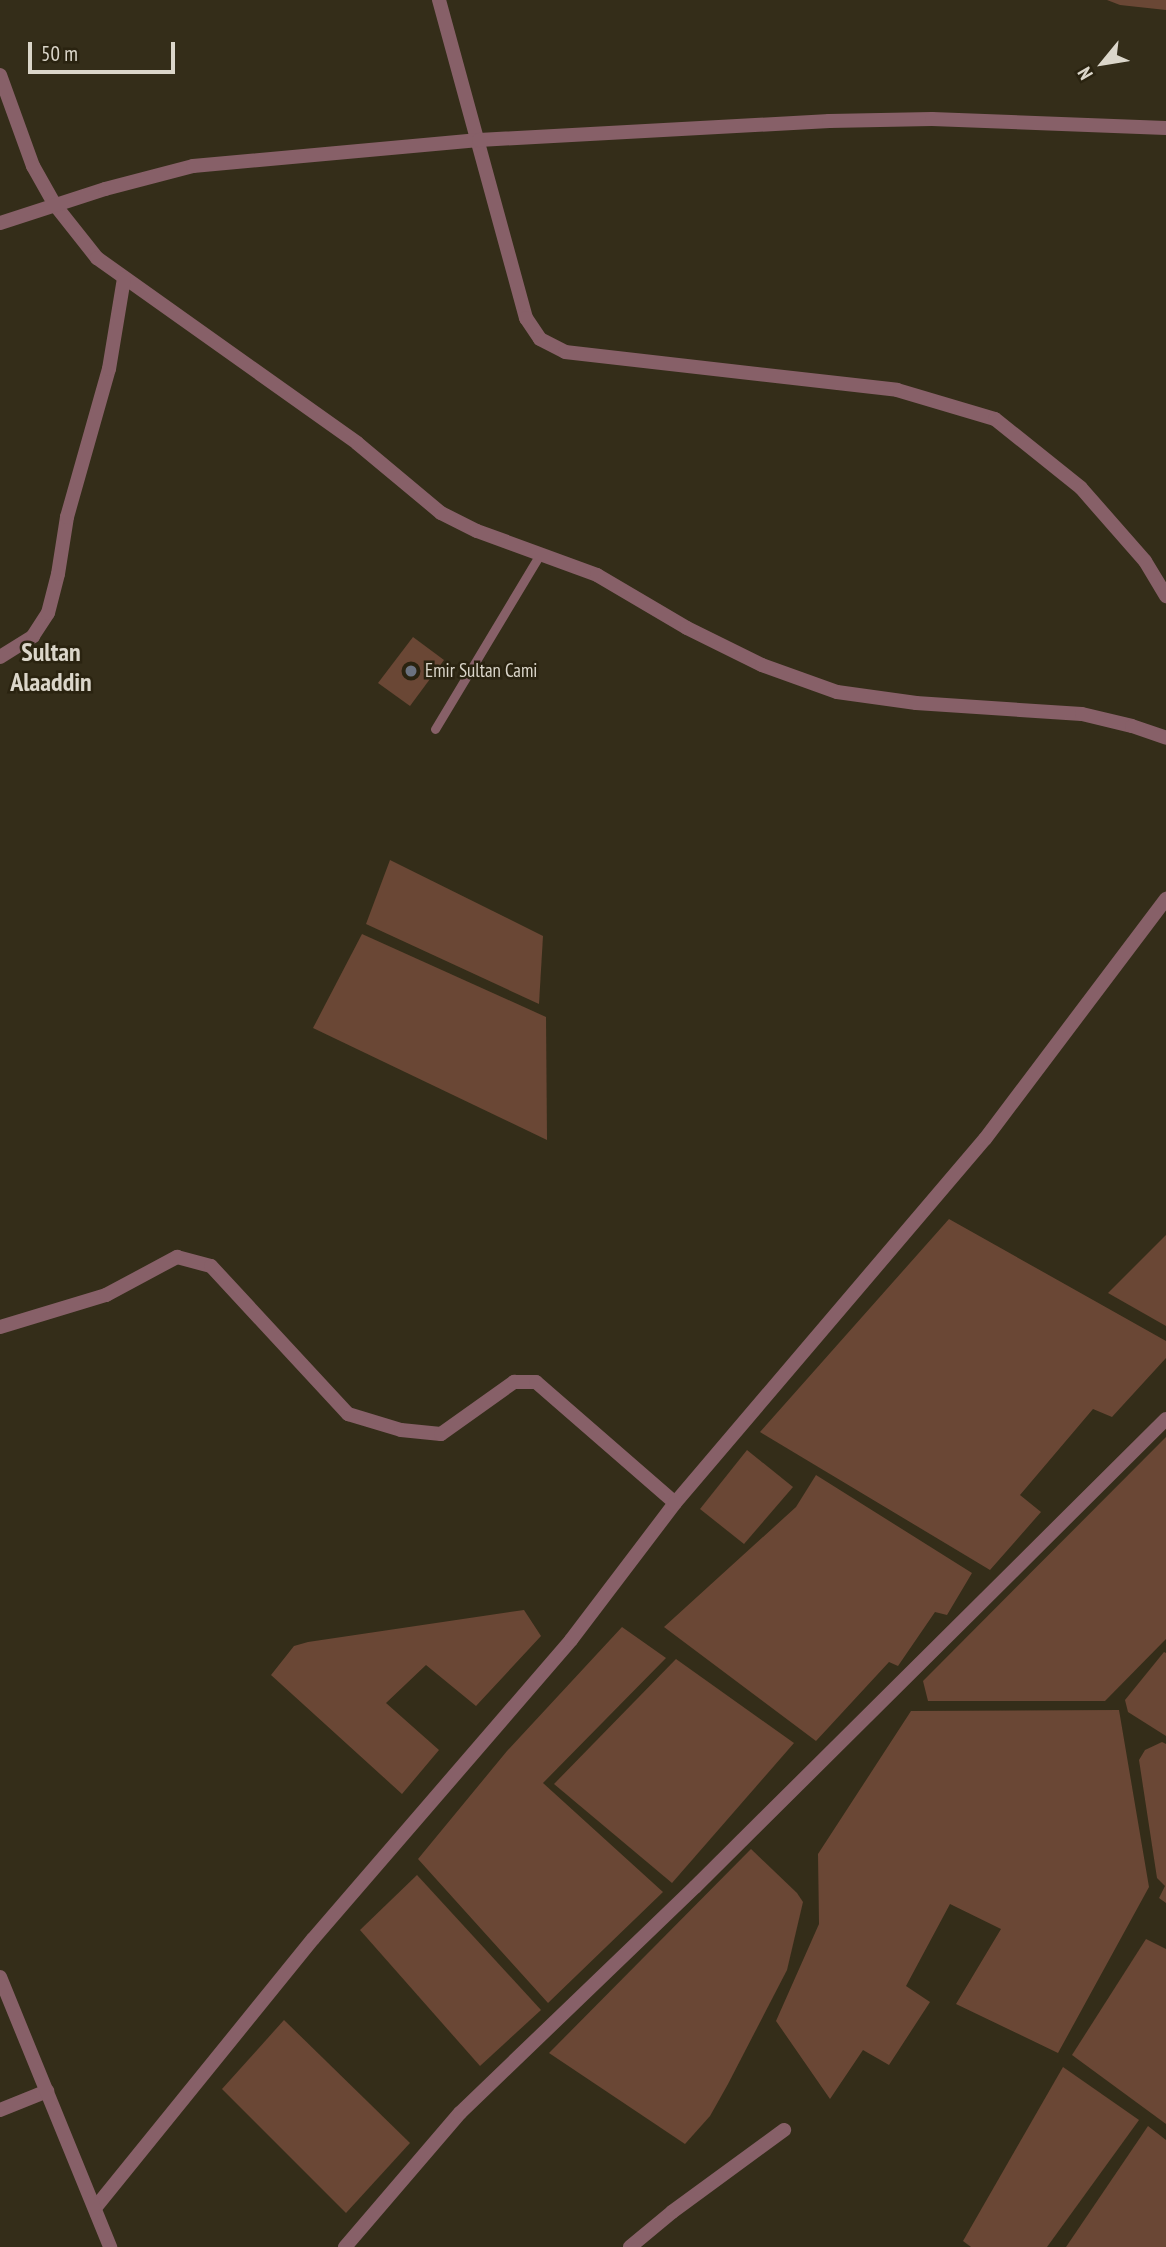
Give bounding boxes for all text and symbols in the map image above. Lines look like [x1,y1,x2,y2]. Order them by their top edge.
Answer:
scale bar [32,28,178,72]
north arrow [1068,28,1138,98]
text: 50 m [41,40,78,67]
text: N [1072,63,1098,84]
district label: Sultan Alaaddin [10,636,92,698]
place label: Emir Sultan Cami [425,660,537,682]
marker: Emir Sultan Cami [403,663,419,679]

